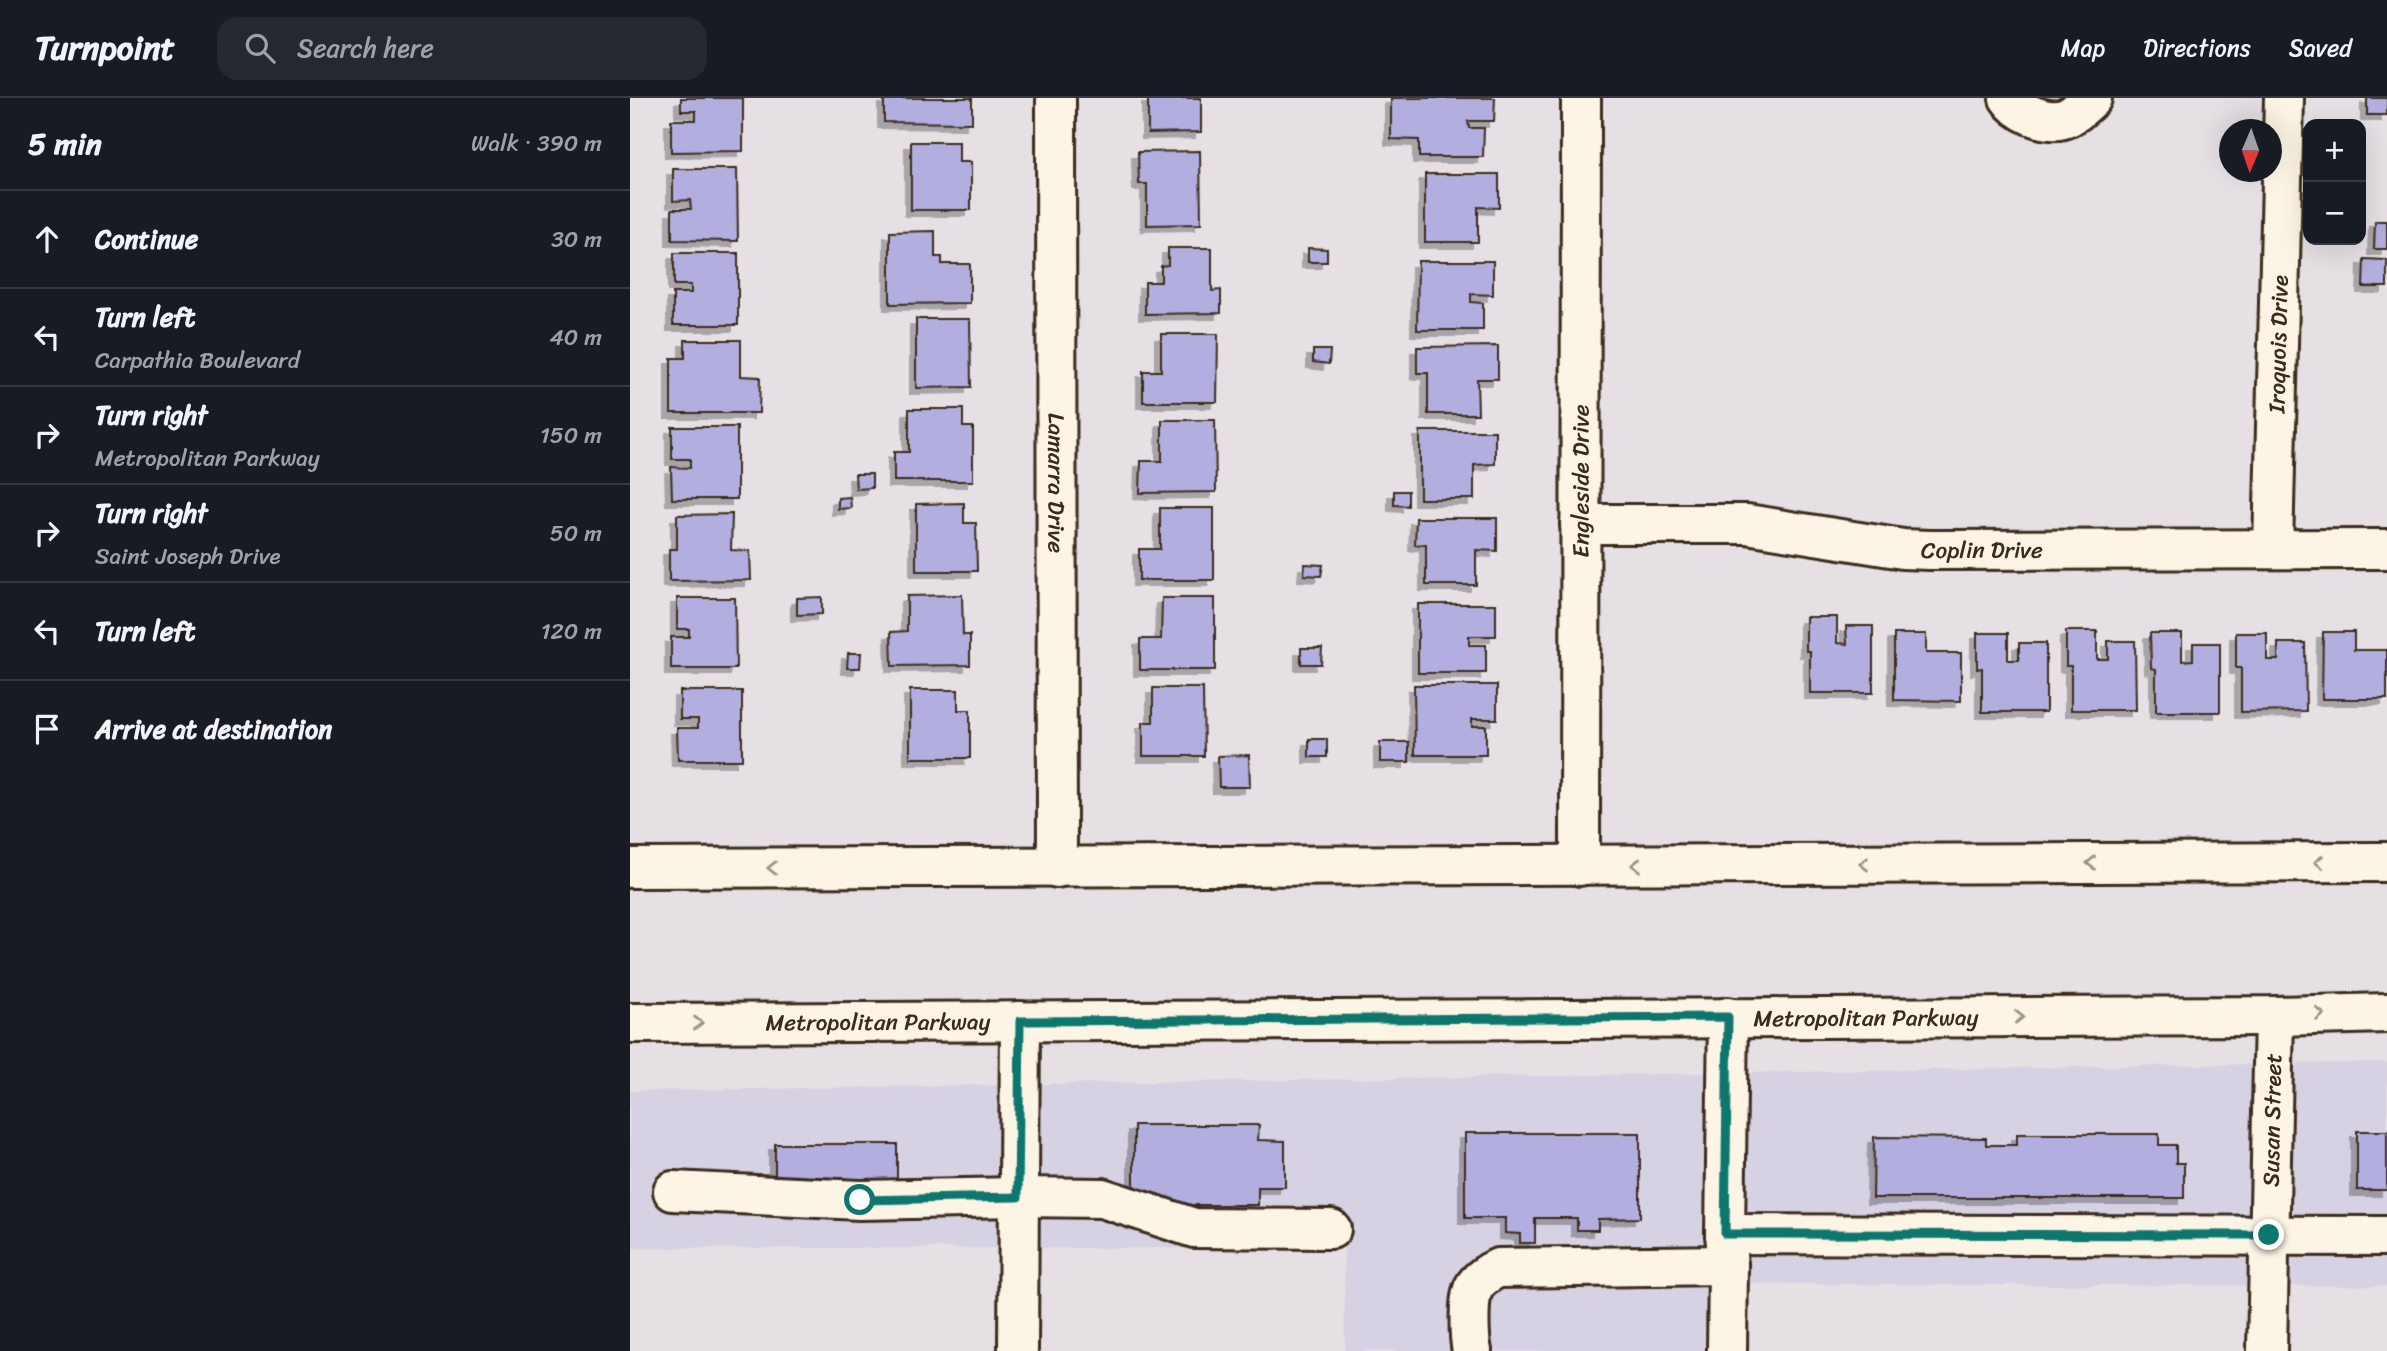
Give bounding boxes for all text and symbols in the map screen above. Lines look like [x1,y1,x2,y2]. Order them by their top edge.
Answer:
search box [217,17,707,80]
text: Turnpoint [35,19,175,77]
text: Search here [297,25,434,71]
text: Map [2061,27,2105,69]
text: Directions [2143,27,2251,69]
text: Saved [2289,27,2352,69]
icon: search [241,29,279,67]
text: 5 min [28,117,102,171]
north arrow [2219,119,2282,182]
map controls [2303,119,2366,245]
button: + [2303,119,2366,182]
text: Walk · 390 m [471,123,602,164]
button: − [2303,182,2366,245]
text: Continue [95,216,198,262]
text: 30 m [551,219,602,260]
icon: ahead [28,220,66,258]
street label: Iroquois Drive [2256,274,2300,415]
text: Turn left [95,294,195,340]
text: 40 m [549,317,602,358]
icon: left [28,318,66,356]
text: Carpathia Boulevard [95,340,300,381]
text: Turn right [95,392,208,438]
street label: Engleside Drive [1560,404,1601,558]
street label: Lamarra Drive [1036,413,1077,553]
text: 150 m [540,415,602,456]
icon: right [28,416,66,454]
text: Metropolitan Parkway [95,438,320,479]
text: Turn right [95,490,208,536]
text: 50 m [550,513,602,554]
icon: right [28,514,66,552]
street label: Coplin Drive [1920,529,2043,571]
text: Saint Joseph Drive [95,536,281,577]
text: Turn left [95,608,195,654]
text: 120 m [541,611,602,652]
icon: left [28,612,66,650]
text: Arrive at destination [95,706,332,752]
icon: arrive [28,710,66,748]
one-way arrow [2313,854,2324,870]
one-way arrow [2086,855,2096,871]
one-way arrow [1858,856,1869,872]
one-way arrow [1631,857,1641,873]
one-way arrow [766,860,777,876]
street label: Metropolitan Parkway [1753,997,1979,1039]
street label: Metropolitan Parkway [765,1001,991,1043]
one-way arrow [2314,1007,2325,1022]
one-way arrow [2014,1009,2024,1025]
one-way arrow [693,1015,704,1030]
street label: Susan Street [2250,1053,2294,1187]
route start [844,1184,875,1215]
route end [2253,1219,2284,1250]

